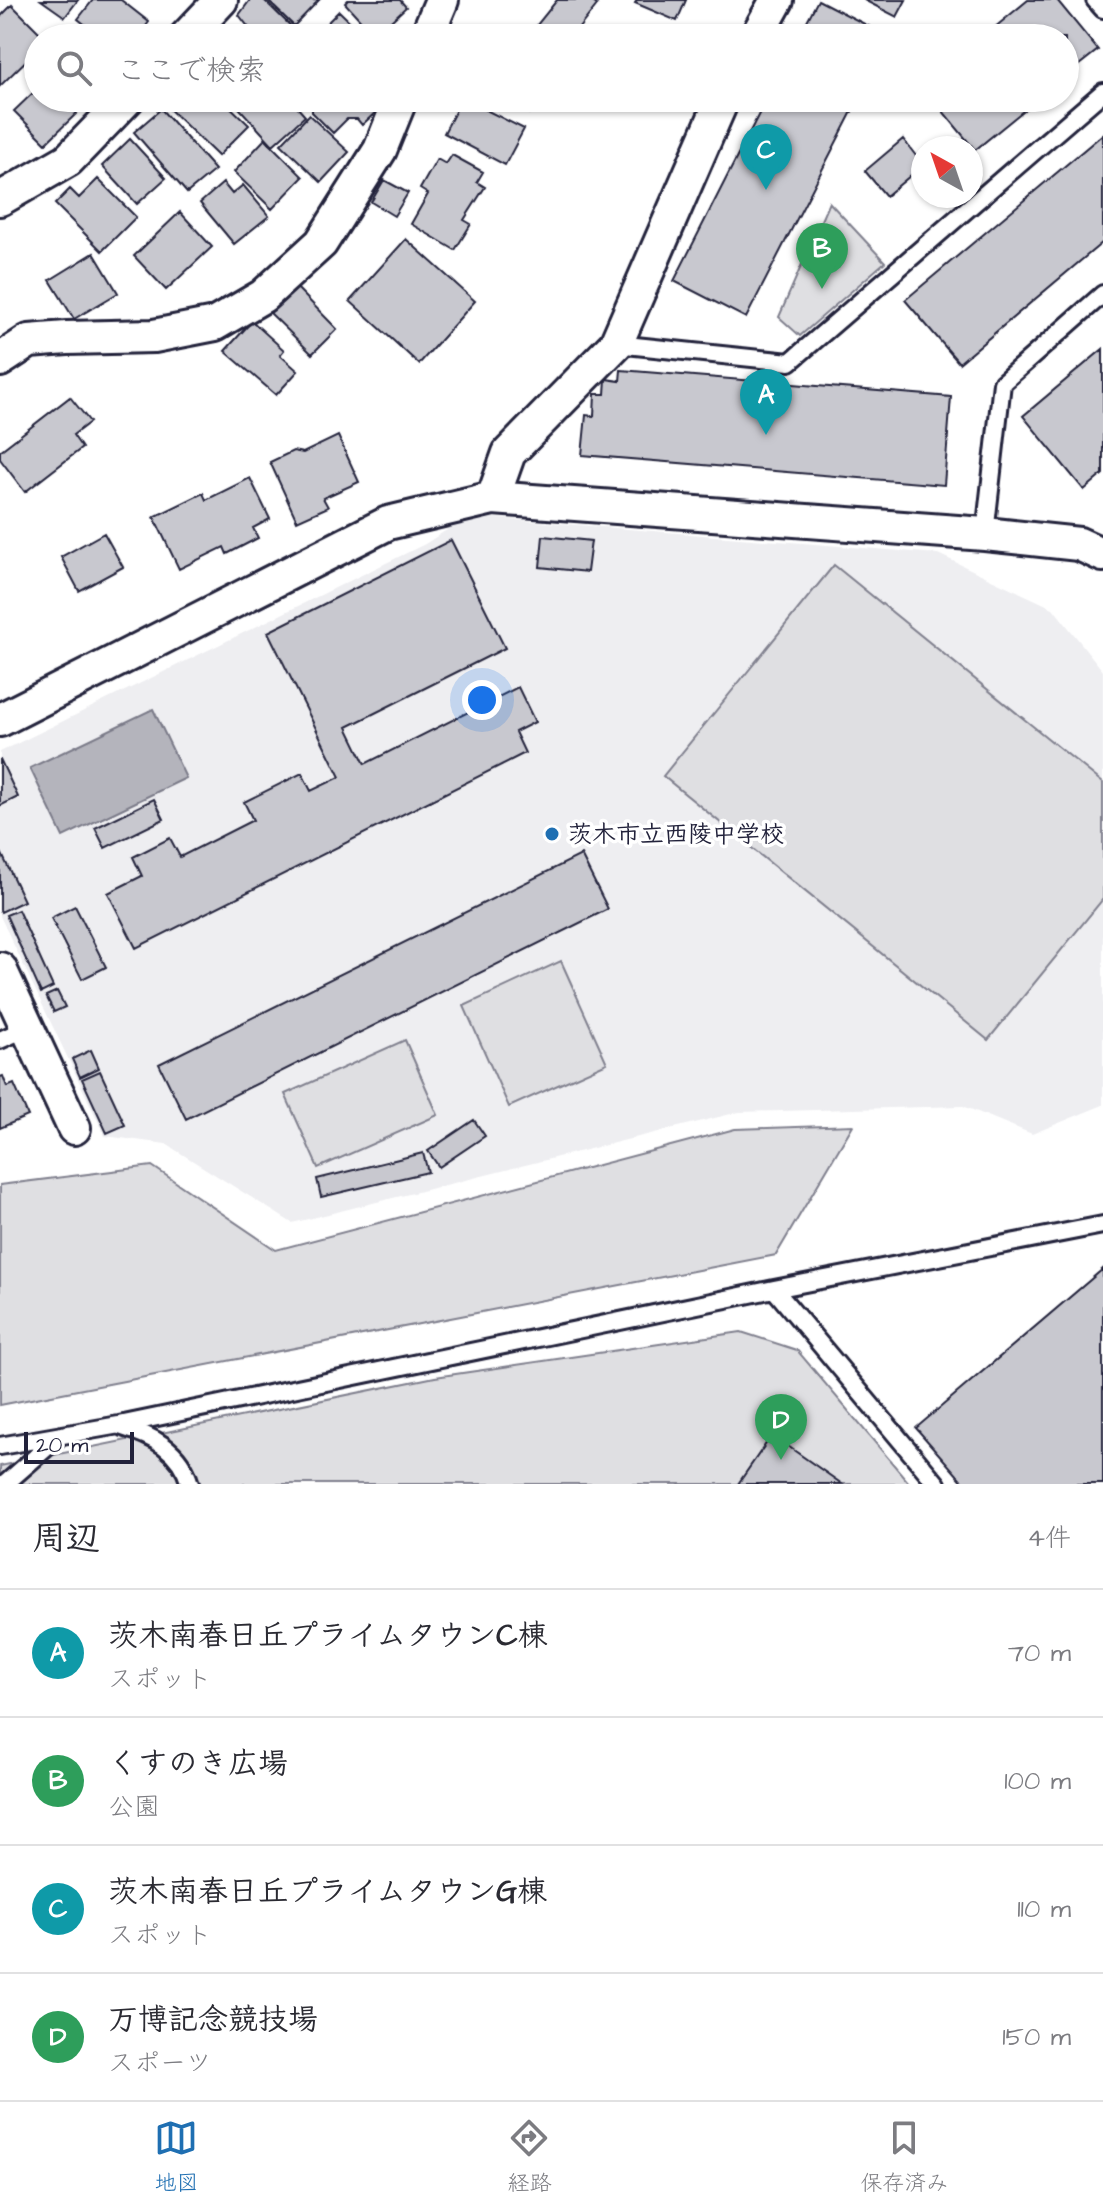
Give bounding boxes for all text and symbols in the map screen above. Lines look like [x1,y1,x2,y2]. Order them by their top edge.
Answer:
search box [24,24,1079,112]
icon: search [52,46,96,90]
text: ここで検索 [116,50,266,92]
pin: C [740,124,792,190]
north arrow [911,136,983,208]
pin: B [796,223,848,289]
pin: A [740,369,792,435]
your location [462,680,502,720]
place label: 茨木市立西陵中学校 [568,818,784,852]
marker: 茨木市立西陵中学校 [543,825,561,843]
pin: D [755,1394,807,1460]
scale bar [24,1428,134,1464]
text: 20 m [36,1430,88,1461]
text: 周辺 [32,1515,100,1563]
text: 4件 [1027,1520,1071,1556]
text: 茨木南春日丘プライムタウンC棟 [108,1615,547,1657]
text: A [50,1635,66,1671]
text: 70 m [1008,1635,1071,1671]
text: スポット [108,1661,212,1697]
text: くすのき広場 [108,1743,288,1785]
text: B [49,1763,67,1799]
text: 100 m [1004,1763,1071,1799]
text: 公園 [108,1789,160,1825]
text: 茨木南春日丘プライムタウンG棟 [108,1871,547,1913]
text: C [49,1891,67,1927]
text: 110 m [1017,1891,1071,1927]
text: スポット [108,1917,212,1953]
text: 万博記念競技場 [108,1999,318,2041]
text: D [50,2019,66,2055]
text: 150 m [1002,2019,1071,2055]
text: スポーツ [108,2045,211,2081]
tab: 地図 [154,2116,199,2199]
tab: 経路 [507,2116,552,2199]
tab: 保存済み [860,2116,949,2199]

